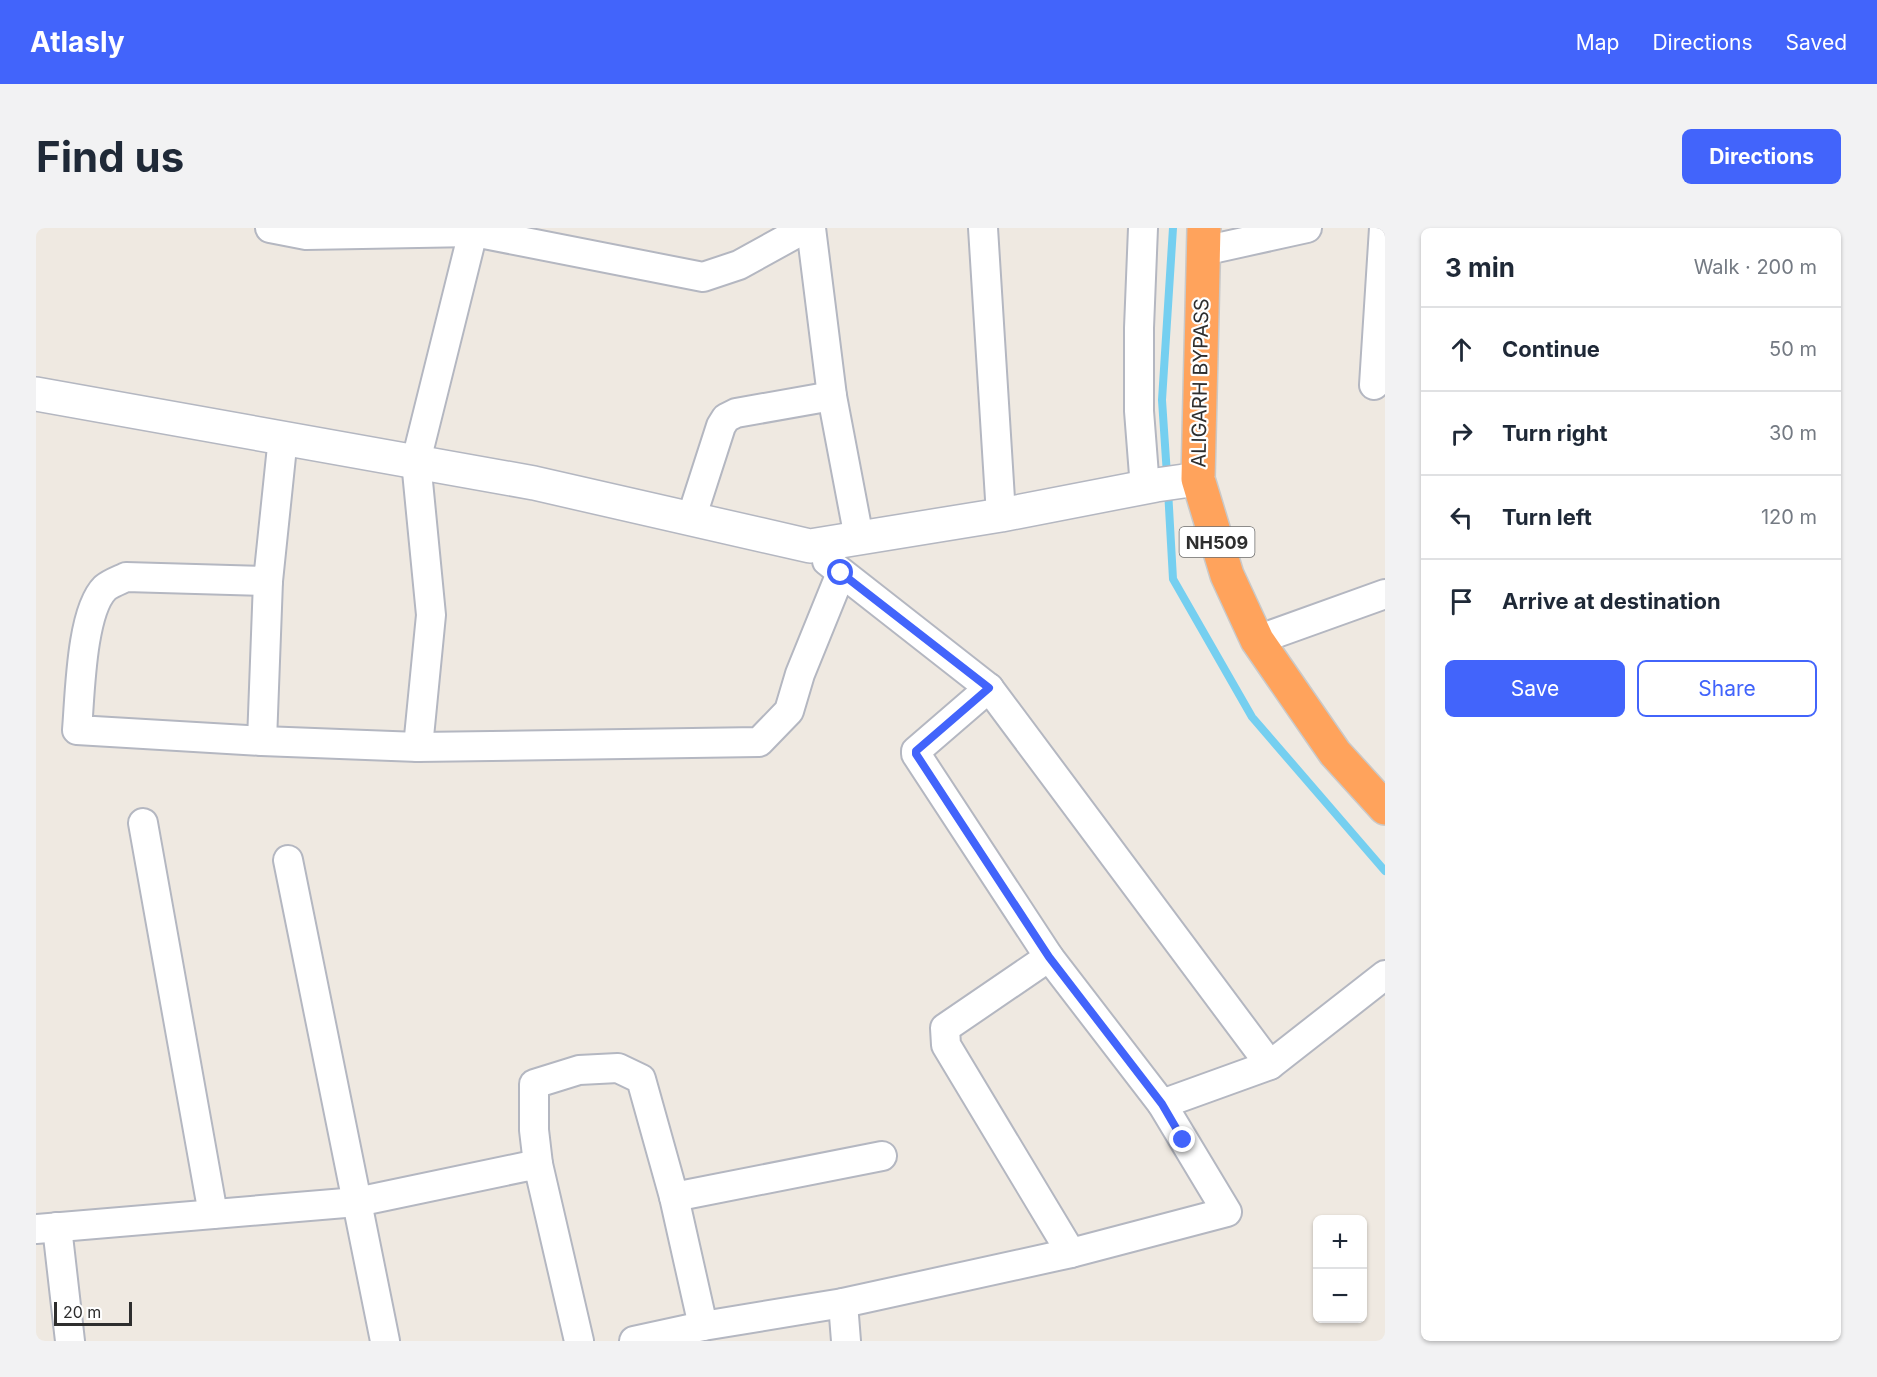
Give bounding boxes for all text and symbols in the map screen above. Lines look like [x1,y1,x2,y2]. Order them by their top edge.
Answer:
text: Atlasly [30,25,125,59]
text: Map [1576,30,1619,55]
text: Directions [1652,30,1753,55]
text: Saved [1786,30,1847,55]
button: Directions [1682,129,1841,184]
text: Find us [36,131,184,182]
text: 3 min [1445,252,1515,283]
text: Walk · 200 m [1694,255,1817,279]
street label: ALIGARH BYPASS [1187,298,1213,468]
icon: ahead [1445,333,1478,366]
text: Continue [1502,336,1600,362]
text: 50 m [1769,337,1817,361]
icon: right [1445,417,1478,450]
text: Turn right [1502,420,1608,446]
text: 30 m [1769,421,1817,445]
icon: left [1445,501,1478,534]
text: Turn left [1502,504,1592,530]
text: 120 m [1761,505,1817,529]
road number: NH509 [1180,527,1254,557]
route start [827,559,853,585]
icon: arrive [1445,585,1478,618]
text: Arrive at destination [1502,588,1721,614]
button: Save [1445,660,1625,717]
button: Share [1637,660,1817,717]
route end [1169,1126,1195,1152]
map controls [1313,1215,1367,1323]
button: + [1313,1215,1367,1269]
button: − [1313,1269,1367,1323]
scale bar [54,1299,132,1326]
text: 20 m [63,1302,101,1322]

